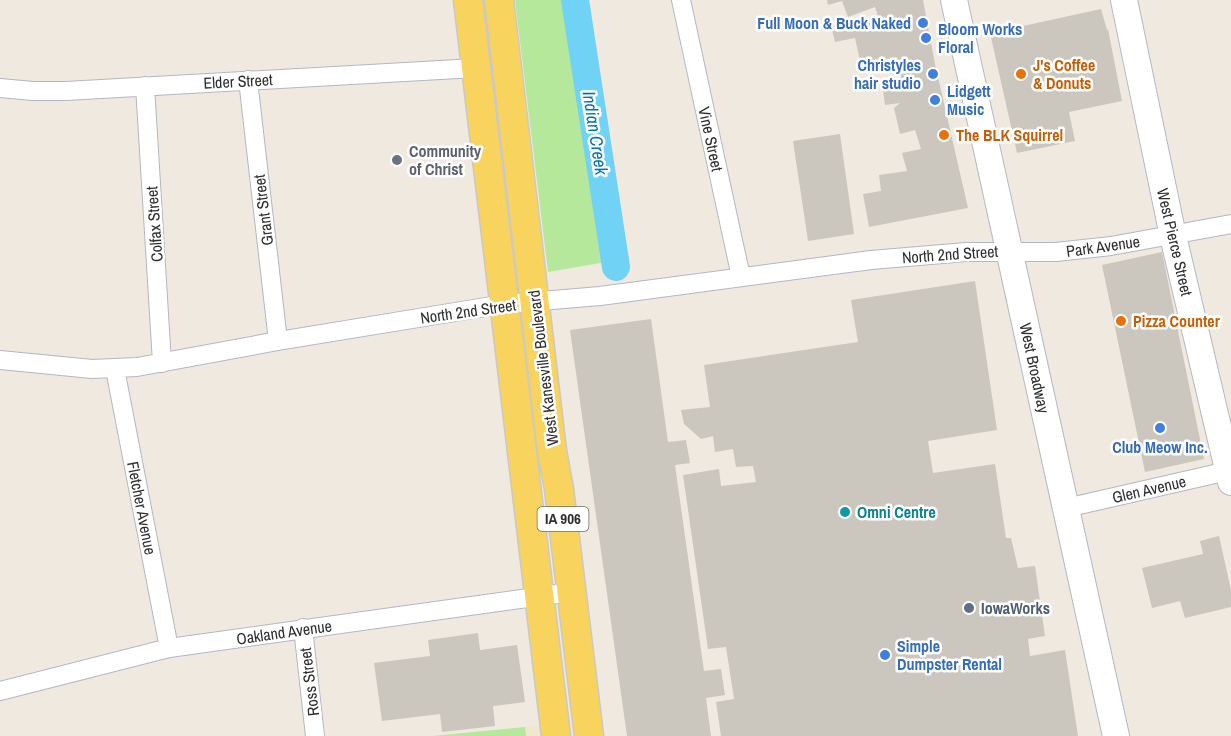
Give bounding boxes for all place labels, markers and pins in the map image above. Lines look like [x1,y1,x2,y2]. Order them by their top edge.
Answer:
place label: Full Moon & Buck Naked [757,12,911,34]
marker: Full Moon & Buck Naked [916,16,930,30]
place label: Bloom Works Floral [938,18,1022,58]
marker: Bloom Works Floral [919,31,933,45]
place label: Christyles hair studio [854,54,921,94]
place label: J's Coffee & Donuts [1033,54,1095,94]
marker: Christyles hair studio [926,67,940,81]
marker: J's Coffee & Donuts [1014,67,1028,81]
place label: Lidgett Music [947,80,991,120]
marker: Lidgett Music [928,93,942,107]
place label: The BLK Squirrel [956,124,1063,146]
marker: The BLK Squirrel [937,128,951,142]
place label: Community of Christ [409,140,482,180]
marker: Community of Christ [390,153,404,167]
place label: Pizza Counter [1133,310,1221,332]
marker: Pizza Counter [1114,314,1128,328]
marker: Club Meow Inc. [1153,421,1167,435]
place label: Club Meow Inc. [1112,436,1208,458]
place label: Omni Centre [857,501,936,523]
marker: Omni Centre [838,505,852,519]
place label: IowaWorks [981,597,1050,619]
marker: IowaWorks [962,601,976,615]
place label: Simple Dumpster Rental [897,635,1002,675]
marker: Simple Dumpster Rental [878,648,892,662]

